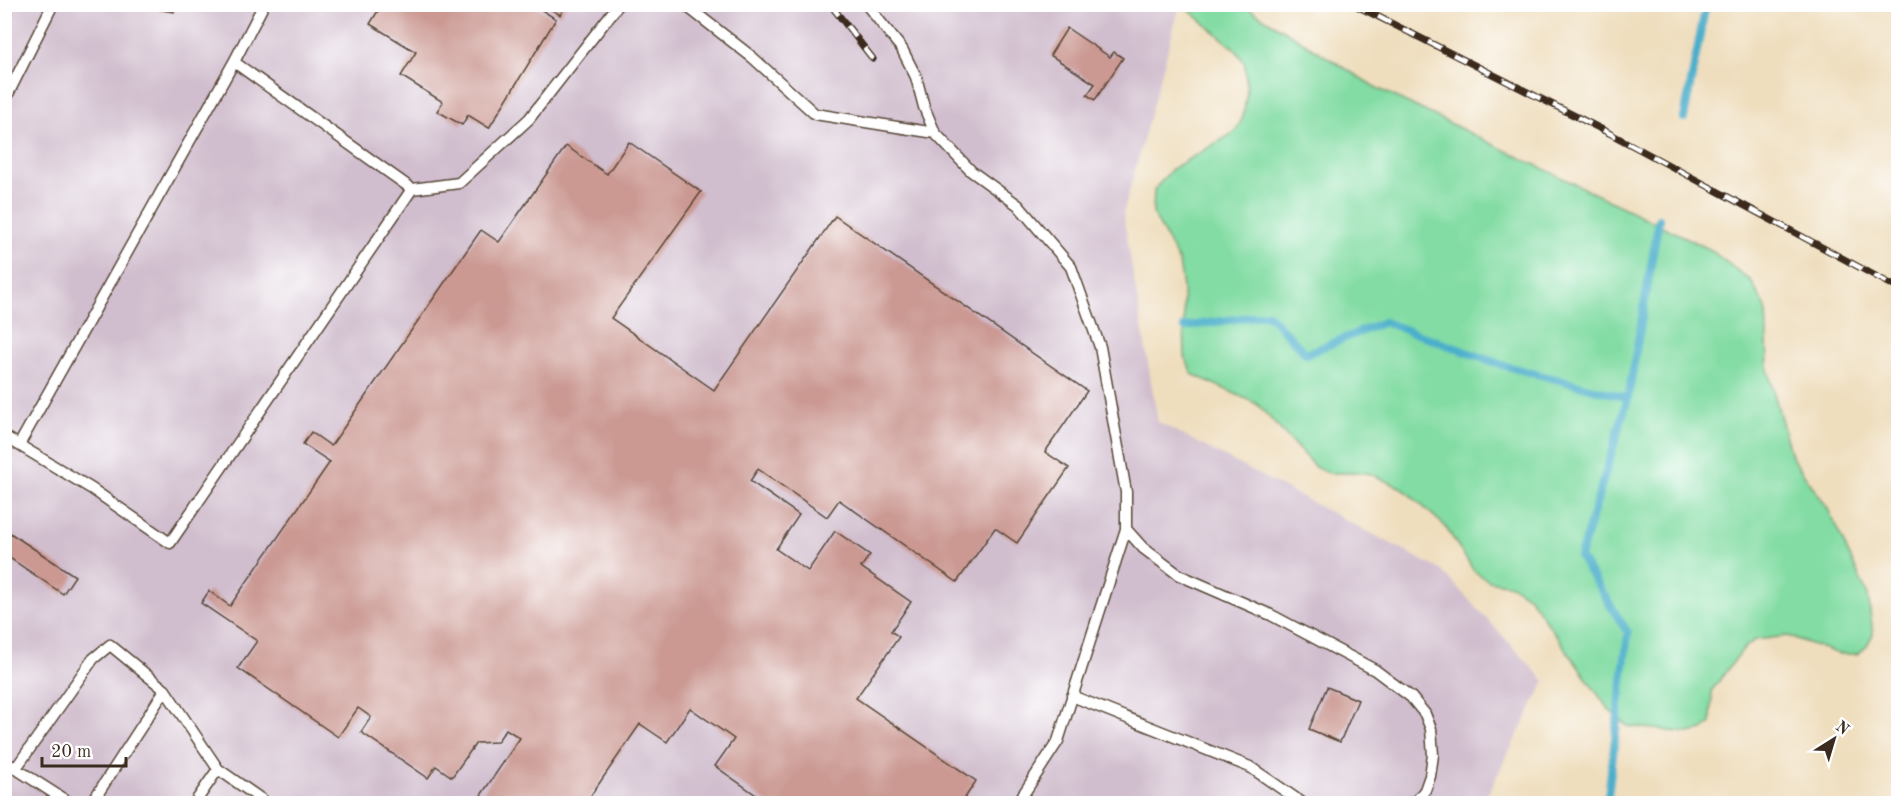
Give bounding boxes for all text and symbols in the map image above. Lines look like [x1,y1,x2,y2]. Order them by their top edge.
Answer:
north arrow [1804,709,1864,769]
text: N [1832,719,1852,739]
scale bar [42,730,126,768]
text: 20 m [51,743,91,761]

